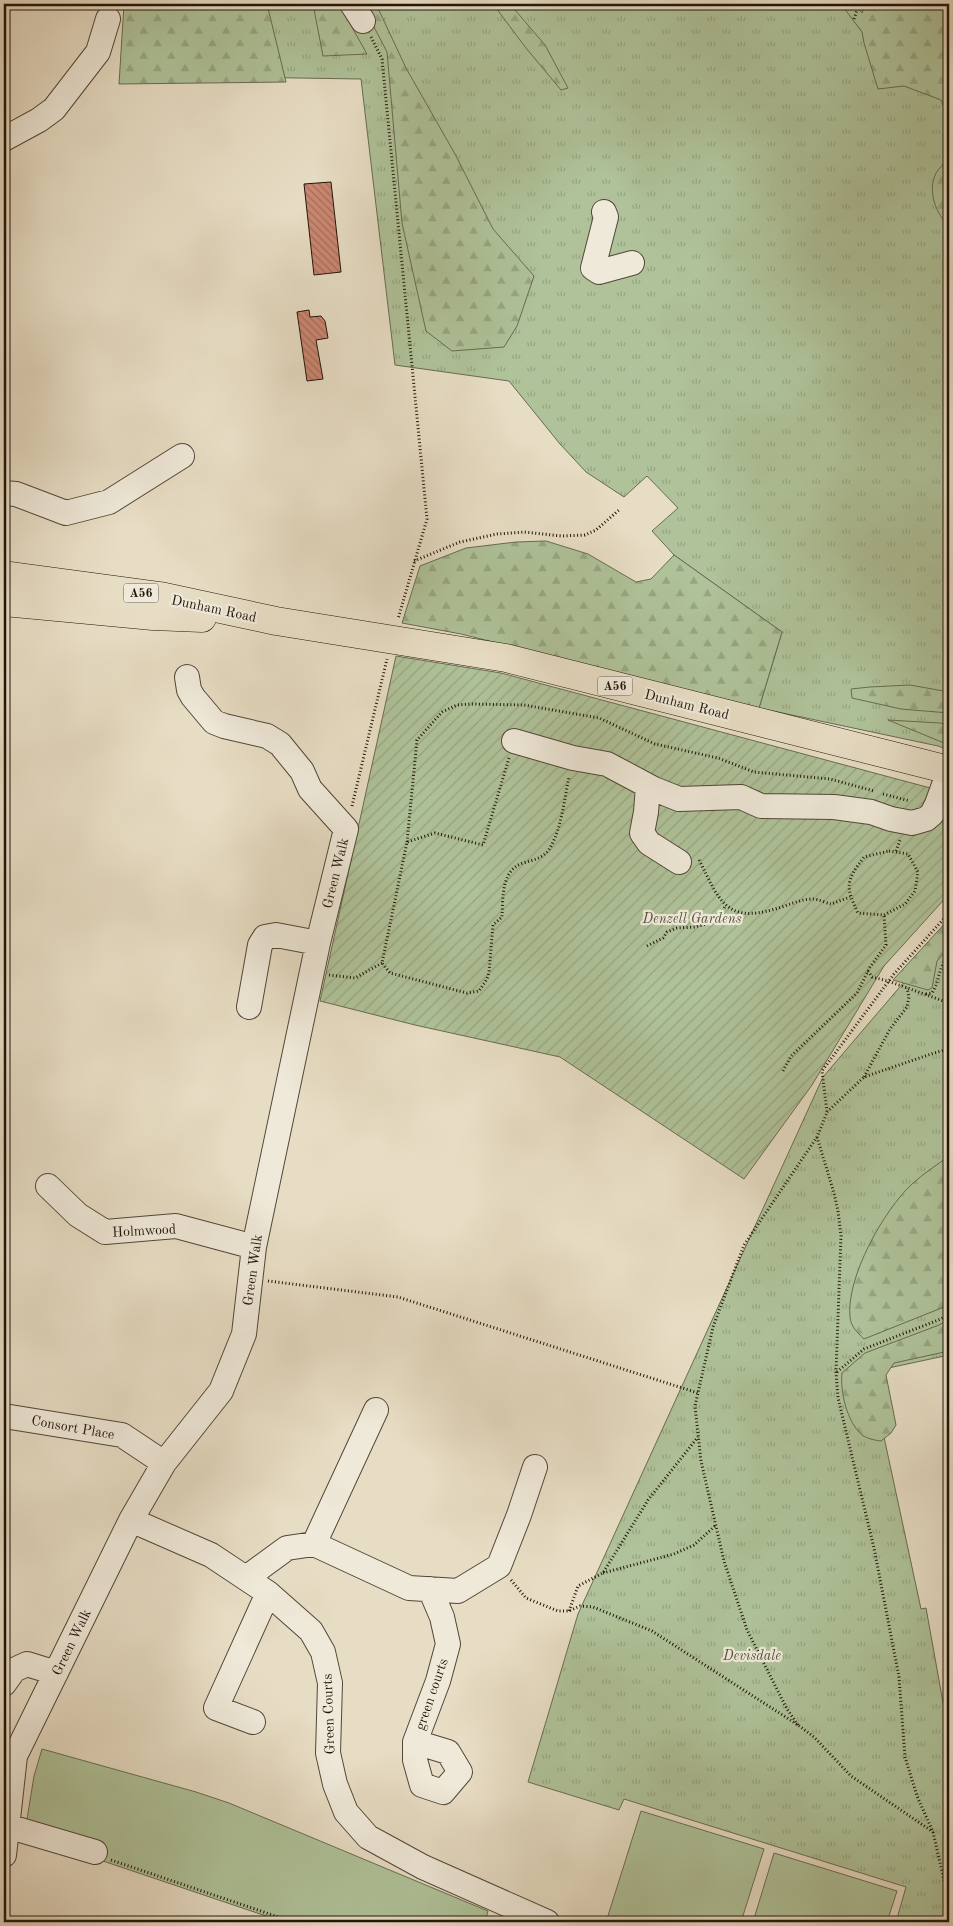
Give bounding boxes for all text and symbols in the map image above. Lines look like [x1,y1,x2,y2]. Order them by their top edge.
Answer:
road number: A56 [124,584,158,602]
street label: Dunham Road [170,593,258,625]
road number: A56 [598,676,632,696]
street label: Dunham Road [643,688,731,722]
street label: Green Walk [320,837,351,910]
park label: Denzell Gardens [641,912,742,926]
street label: Holmwood [112,1222,177,1240]
street label: Green Walk [241,1234,265,1307]
street label: Consort Place [30,1414,116,1442]
street label: Green Walk [50,1607,94,1678]
park label: Devisdale [722,1649,781,1663]
street label: green courts [413,1657,451,1732]
street label: Green Courts [321,1673,337,1755]

